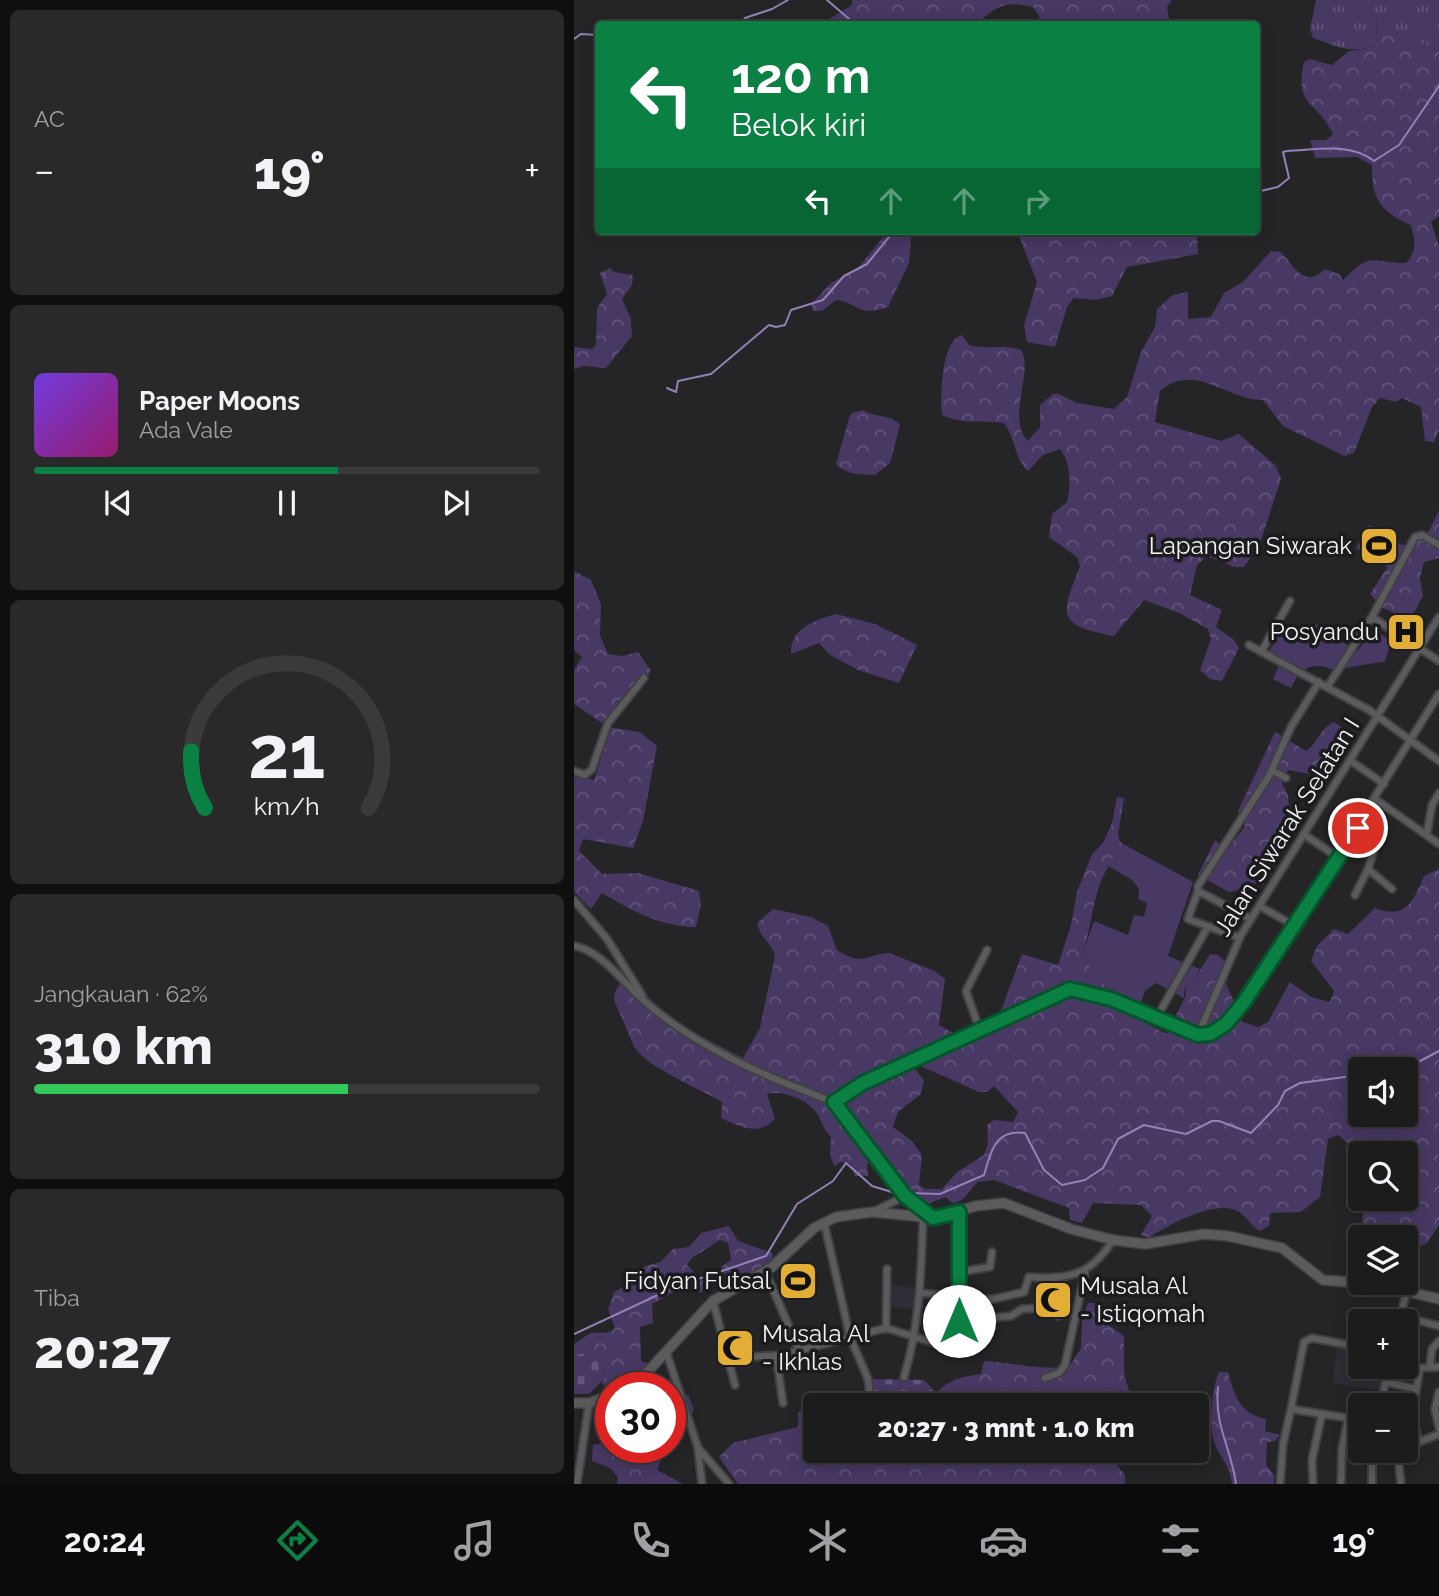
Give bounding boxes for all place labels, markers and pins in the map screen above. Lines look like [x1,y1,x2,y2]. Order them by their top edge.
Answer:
sports icon: Lapangan Siwarak [1358,525,1400,567]
place label: Lapangan Siwarak [1149,531,1352,560]
hospital icon: Posyandu [1385,611,1427,653]
place label: Posyandu [1270,617,1379,646]
pin [1328,798,1388,858]
sports icon: Fidyan Futsal [777,1260,819,1302]
place label: Fidyan Futsal [624,1266,771,1295]
place label: Musala Al - Istiqomah [1080,1271,1205,1328]
mosque icon: Musala Al - Istiqomah [1032,1279,1074,1321]
place label: Musala Al - Ikhlas [762,1319,870,1376]
mosque icon: Musala Al - Ikhlas [714,1327,756,1369]

